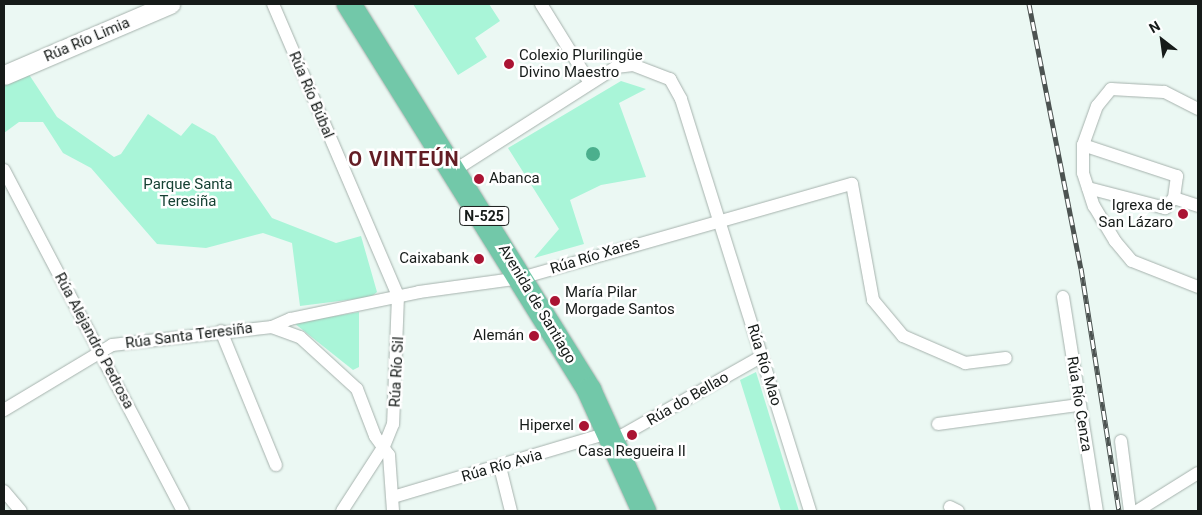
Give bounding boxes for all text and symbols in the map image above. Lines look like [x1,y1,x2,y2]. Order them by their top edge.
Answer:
street label: Rúa Río Limia [41,14,133,66]
north arrow [1137,15,1187,65]
text: N [1146,18,1163,36]
place label: Colexio Plurilingüe Divino Maestro [519,46,643,81]
street label: Rúa Río Búbal [285,49,337,141]
marker: Colexio Plurilingüe Divino Maestro [503,58,515,70]
district label: O VINTEÚN [347,147,461,171]
place label: Abanca [489,170,540,188]
marker: Abanca [473,173,485,185]
park label: Parque Santa Teresiña [143,175,233,210]
place label: Igrexa de San Lázaro [1099,196,1173,231]
road number: N-525 [459,205,509,228]
marker: Igrexa de San Lázaro [1177,208,1189,220]
street label: Rúa Río Xares [548,234,642,278]
street label: Avenida de Santiago [494,241,580,367]
place label: Caixabank [399,250,469,268]
marker: Caixabank [473,253,485,265]
street label: Rúa Alejandro Pedrosa [50,270,138,412]
place label: María Pilar Morgade Santos [565,283,675,318]
marker: María Pilar Morgade Santos [549,295,561,307]
street label: Rúa Santa Teresiña [124,319,254,353]
street label: Rúa Río Mao [743,322,785,408]
place label: Alemán [473,327,524,345]
marker: Alemán [528,330,540,342]
street label: Rúa Río Sil [386,336,408,408]
street label: Rúa Río Cenza [1063,355,1095,453]
street label: Rúa do Bellao [644,368,732,430]
place label: Hiperxel [519,417,574,435]
marker: Hiperxel [578,420,590,432]
marker: Casa Regueira II [626,429,638,441]
place label: Casa Regueira II [578,443,686,461]
street label: Rúa Río Avia [460,446,544,486]

